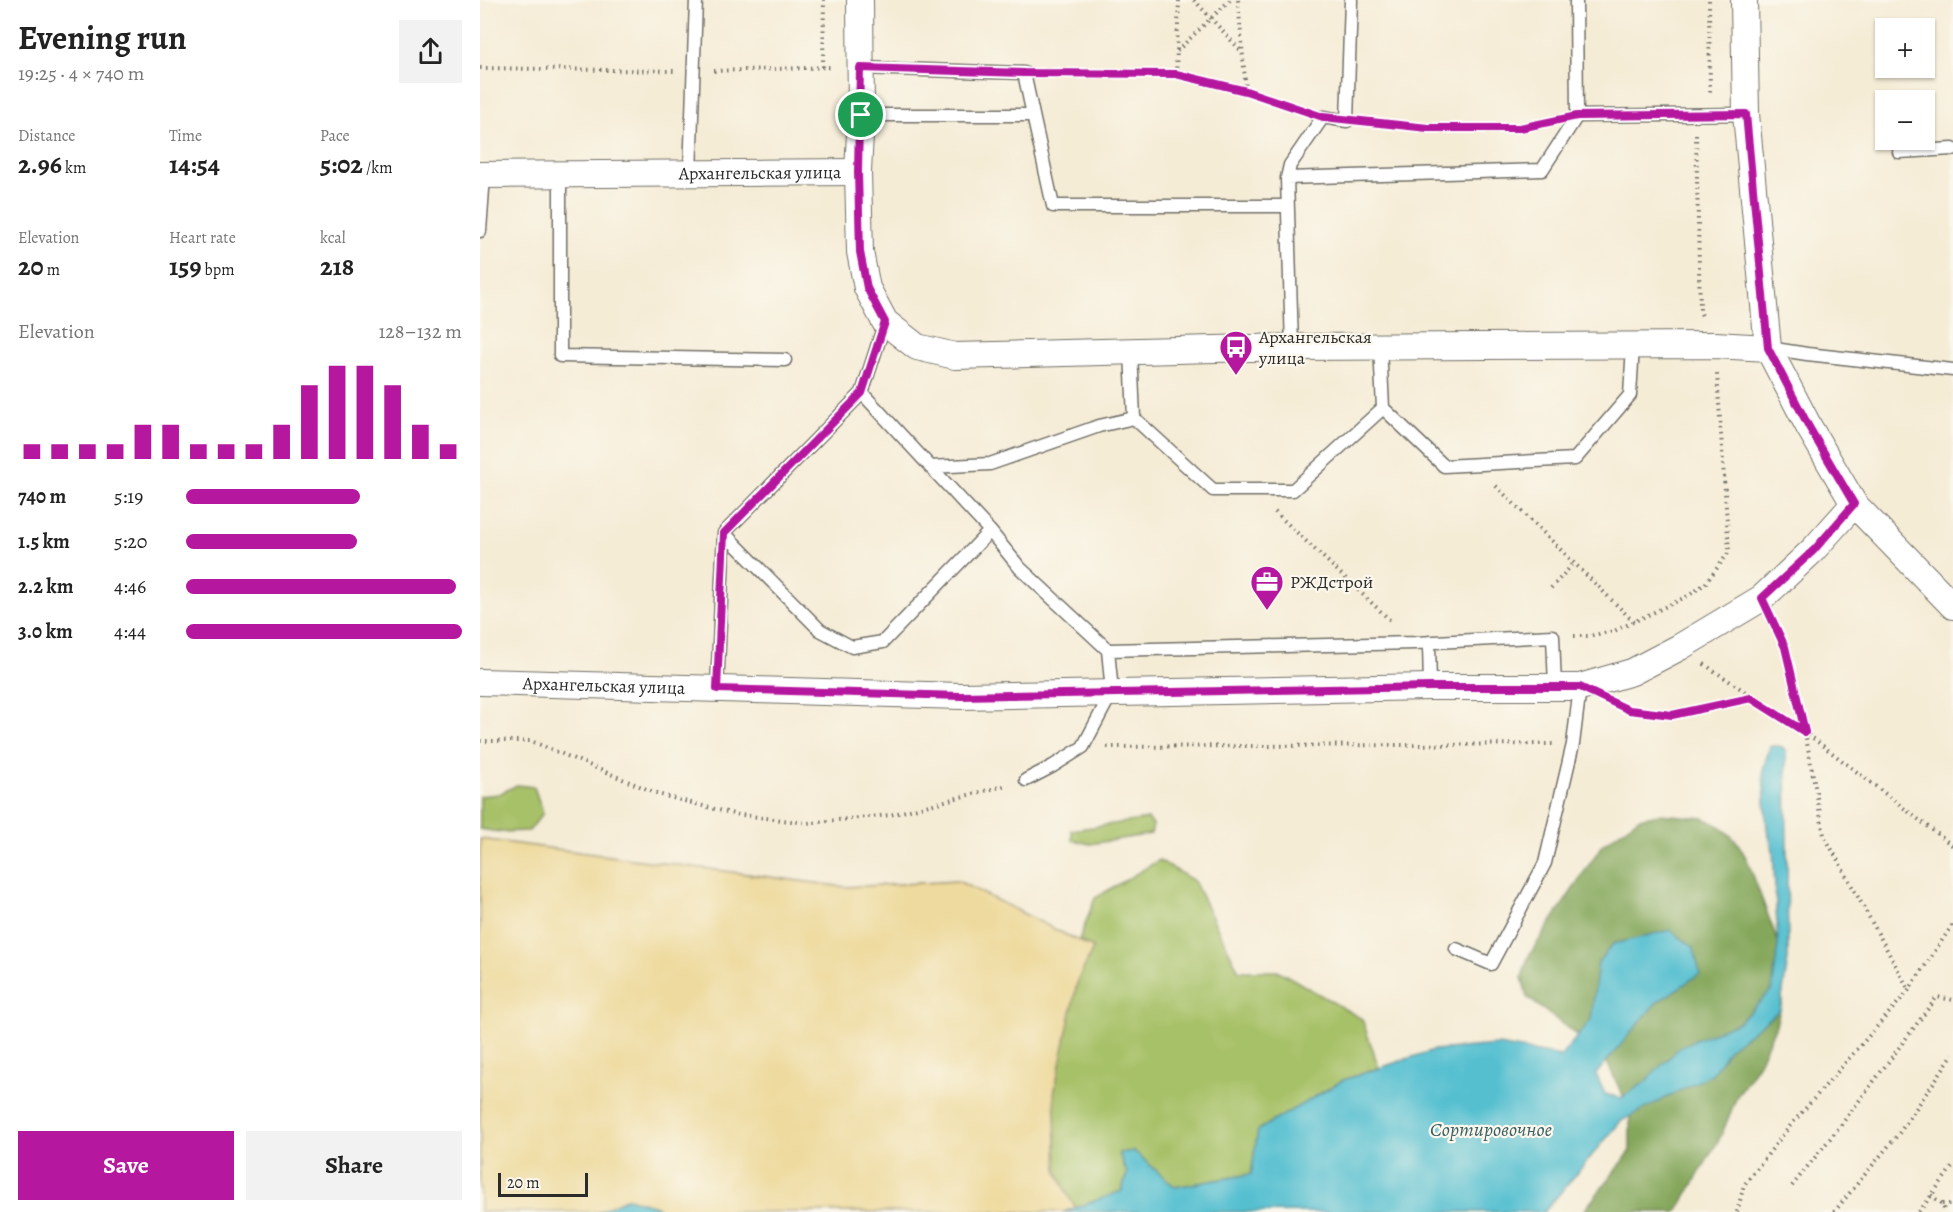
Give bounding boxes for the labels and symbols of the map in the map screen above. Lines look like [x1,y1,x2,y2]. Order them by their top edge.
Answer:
pin [835,89,886,140]
street label: Архангельская улица [678,160,842,185]
place label: Архангельская улица [1258,325,1372,370]
bus stop icon: Архангельская улица [1218,329,1254,376]
office icon: РЖДстрой [1249,564,1285,611]
place label: РЖДстрой [1290,570,1373,594]
street label: Архангельская улица [521,671,686,700]
water label: Сортировочное [1430,1116,1552,1143]
scale bar [498,1170,588,1198]

